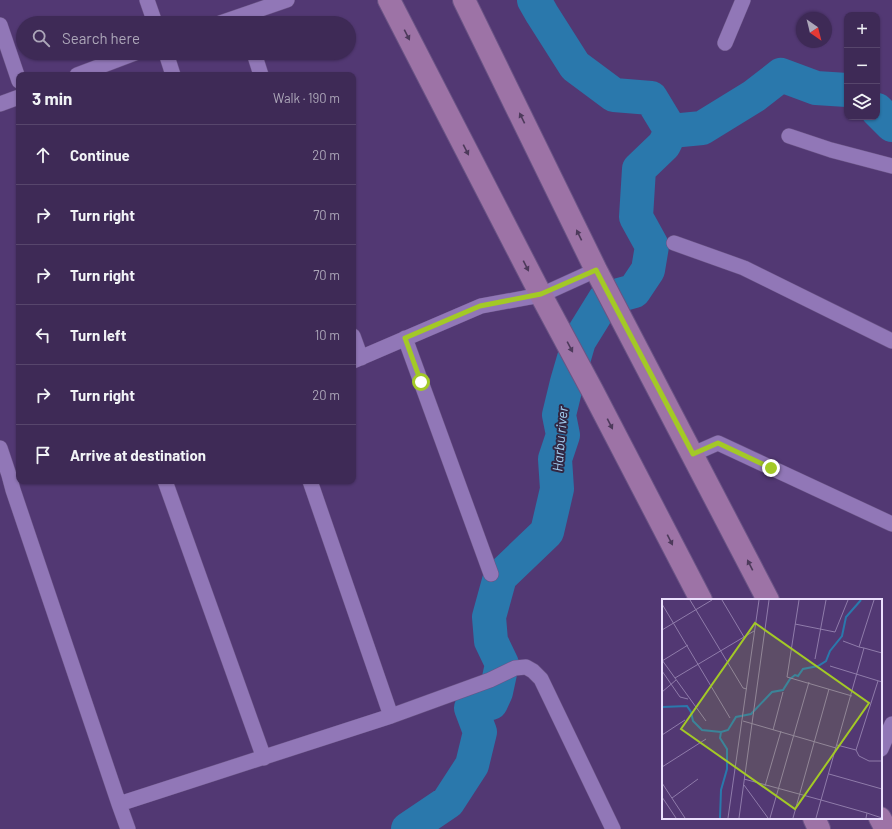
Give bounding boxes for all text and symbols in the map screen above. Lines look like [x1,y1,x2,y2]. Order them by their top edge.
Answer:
north arrow [796,12,832,48]
map controls [844,12,880,120]
button: + [844,12,880,48]
search box [16,16,356,60]
icon: search [30,27,52,49]
text: Search here [62,29,140,47]
one-way arrow [404,29,410,40]
button: − [844,48,880,84]
button: layers [844,84,880,120]
text: 3 min [32,88,72,108]
text: Walk · 190 m [273,90,340,106]
one-way arrow [519,112,525,124]
icon: ahead [32,144,54,166]
one-way arrow [463,144,470,156]
text: Continue [70,146,130,164]
text: 20 m [312,147,340,163]
icon: right [32,204,54,226]
text: Turn right [70,206,135,224]
text: 70 m [313,207,340,223]
one-way arrow [576,229,582,240]
one-way arrow [523,260,529,271]
icon: right [32,264,54,286]
text: Turn right [70,266,135,284]
text: 70 m [313,267,340,283]
icon: left [32,324,54,346]
text: Turn left [70,326,126,344]
text: 10 m [315,327,340,343]
one-way arrow [567,342,573,353]
route start [412,373,430,391]
icon: right [32,384,54,406]
text: Turn right [70,386,135,404]
text: 20 m [312,387,340,403]
water label: Harbu river [548,405,571,472]
one-way arrow [607,418,614,430]
icon: arrive [32,444,54,466]
text: Arrive at destination [70,446,206,464]
route end [762,459,780,477]
one-way arrow [667,534,673,545]
one-way arrow [747,560,754,571]
inset map [662,599,882,819]

